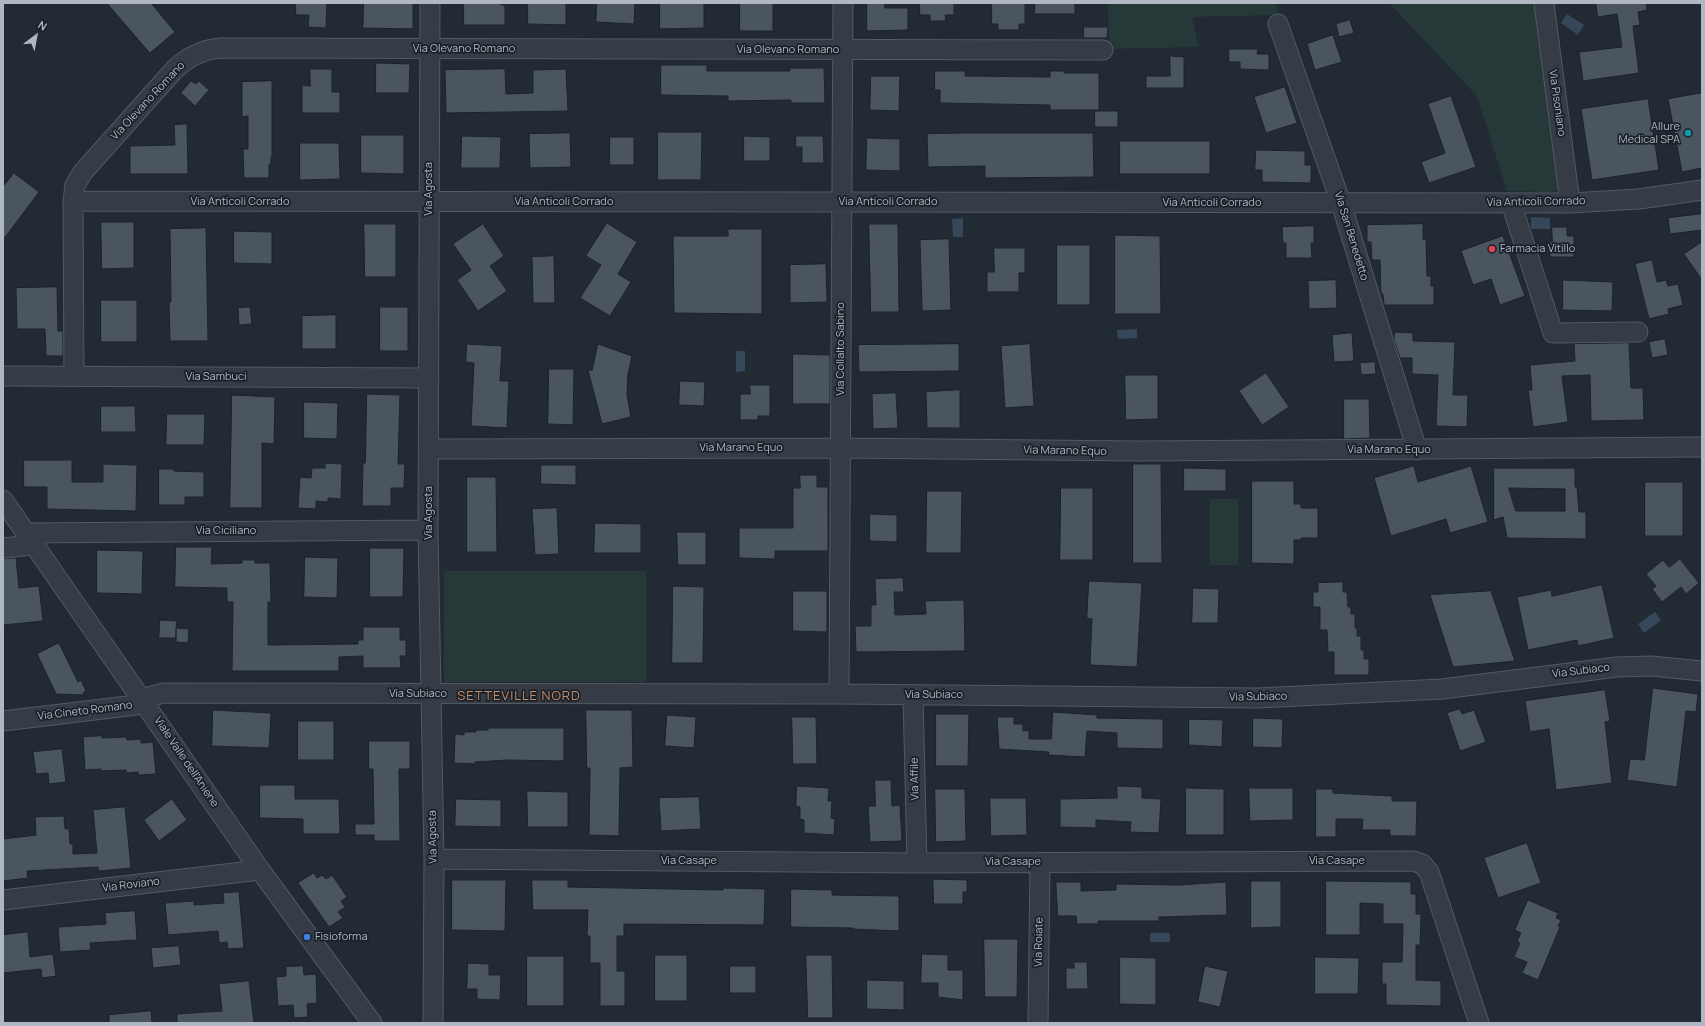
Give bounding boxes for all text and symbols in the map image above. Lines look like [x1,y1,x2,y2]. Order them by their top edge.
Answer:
north arrow [16,16,56,56]
text: N [35,17,50,34]
street label: Via Olevano Romano [413,42,515,56]
street label: Via Olevano Romano [737,43,839,57]
street label: Via Olevano Romano [108,59,188,143]
street label: Via Pisoniano [1546,69,1568,137]
place label: Allure Medical SPA [1618,120,1680,146]
marker: Allure Medical SPA [1683,128,1693,138]
street label: Via Agosta [422,162,436,216]
street label: Via San Benedetto [1331,190,1371,282]
street label: Via Anticoli Corrado [191,195,289,209]
street label: Via Anticoli Corrado [515,195,613,209]
street label: Via Anticoli Corrado [839,195,937,209]
street label: Via Anticoli Corrado [1487,195,1585,209]
street label: Via Anticoli Corrado [1163,196,1261,210]
place label: Farmacia Vitillo [1500,242,1575,256]
marker: Farmacia Vitillo [1487,244,1497,254]
street label: Via Collalto Sabino [834,302,848,396]
street label: Via Sambuci [185,370,247,384]
street label: Via Marano Equo [699,441,783,455]
street label: Via Marano Equo [1347,443,1431,457]
street label: Via Marano Equo [1023,444,1107,458]
street label: Via Agosta [422,486,436,540]
street label: Via Ciciliano [196,524,256,538]
street label: Via Subiaco [1551,661,1611,681]
street label: Via Subiaco [389,687,447,701]
district label: SETTEVILLE NORD [457,688,581,704]
street label: Via Subiaco [905,688,963,702]
street label: Via Subiaco [1229,690,1287,704]
street label: Via Cineto Romano [37,699,133,723]
street label: Viale Valle dell'Aniene [151,714,221,810]
street label: Via Affile [908,757,922,801]
street label: Via Agosta [426,810,440,864]
street label: Via Casape [661,854,717,868]
street label: Via Casape [1309,854,1365,868]
street label: Via Casape [985,855,1041,869]
street label: Via Roviano [102,875,160,895]
street label: Via Roiate [1032,917,1046,967]
place label: Fisioforma [315,930,368,944]
marker: Fisioforma [302,932,312,942]

